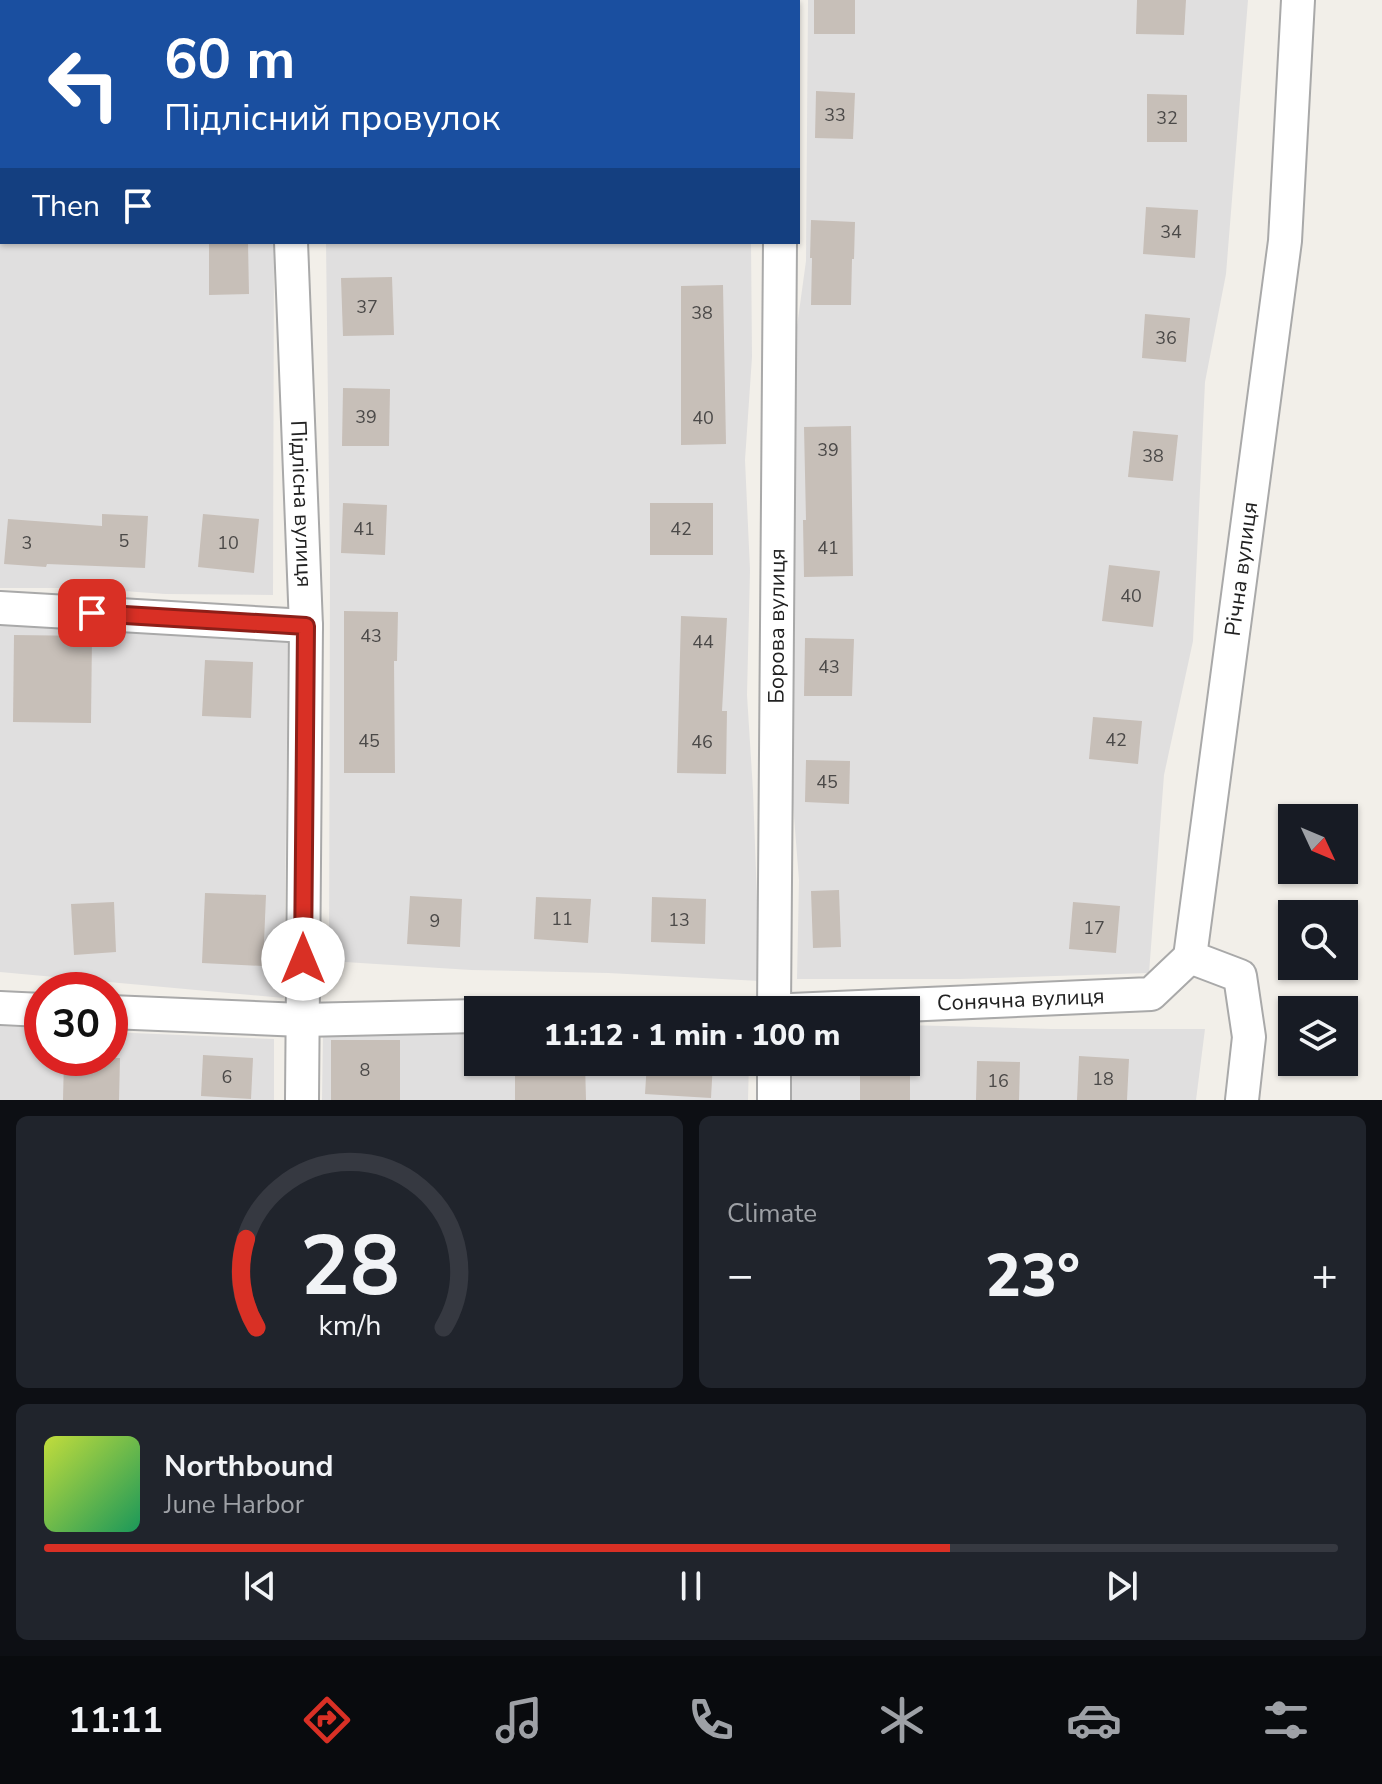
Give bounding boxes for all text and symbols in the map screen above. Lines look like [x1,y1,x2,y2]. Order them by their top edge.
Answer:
text: 60 m [164,21,295,98]
icon: left [32,32,136,136]
text: Підлісний провулок [164,94,500,143]
house number: 33 [824,103,846,127]
house number: 32 [1156,106,1178,130]
icon: arrive [116,184,160,228]
text: Then [32,186,100,227]
house number: 34 [1160,220,1182,244]
house number: 37 [356,295,378,319]
house number: 38 [691,301,713,325]
house number: 36 [1155,326,1177,350]
house number: 39 [355,405,377,429]
house number: 40 [692,406,714,430]
street label: Підлісна вулиця [283,420,319,588]
house number: 39 [817,438,839,462]
house number: 38 [1142,444,1164,468]
street label: Річна вулиця [1218,500,1265,638]
house number: 41 [353,517,375,541]
house number: 42 [670,517,692,541]
house number: 5 [119,529,129,553]
house number: 3 [22,531,32,555]
house number: 10 [217,531,239,555]
house number: 41 [817,536,839,560]
street label: Борова вулиця [761,548,793,704]
pin [58,579,126,647]
house number: 40 [1120,584,1142,608]
icon: arrive [70,591,114,635]
house number: 43 [360,624,382,648]
house number: 44 [692,630,714,654]
house number: 43 [818,655,840,679]
house number: 42 [1105,728,1127,752]
house number: 45 [358,729,380,753]
house number: 46 [691,730,713,754]
house number: 45 [816,770,838,794]
north arrow [1278,804,1358,884]
map controls [1278,804,1358,1076]
button: search [1278,900,1358,980]
house number: 11 [551,907,573,931]
house number: 13 [668,908,690,932]
house number: 9 [430,909,440,933]
house number: 17 [1083,916,1105,940]
position arrow [261,917,345,1001]
speed limit sign: 30 [24,972,128,1076]
street label: Сонячна вулиця [936,981,1105,1018]
button: layers [1278,996,1358,1076]
text: 11:12 · 1 min · 100 m [544,1015,840,1056]
house number: 8 [360,1058,370,1082]
house number: 6 [222,1065,232,1089]
house number: 18 [1092,1067,1114,1091]
house number: 16 [987,1069,1009,1093]
text: Climate [727,1196,817,1231]
text: 28 [300,1210,399,1323]
text: 23° [985,1235,1080,1317]
text: − [727,1246,753,1306]
text: + [1312,1246,1338,1306]
text: km/h [318,1306,381,1345]
text: Northbound [164,1446,334,1487]
text: June Harbor [164,1487,304,1522]
icon: previous [238,1564,282,1608]
icon: pause [669,1564,713,1608]
icon: next [1100,1564,1144,1608]
icon: directions [299,1692,355,1748]
icon: music [491,1692,547,1748]
icon: phone [683,1692,739,1748]
icon: climate [874,1692,930,1748]
icon: car [1066,1692,1122,1748]
icon: filters [1258,1692,1314,1748]
text: 11:11 [68,1696,163,1745]

